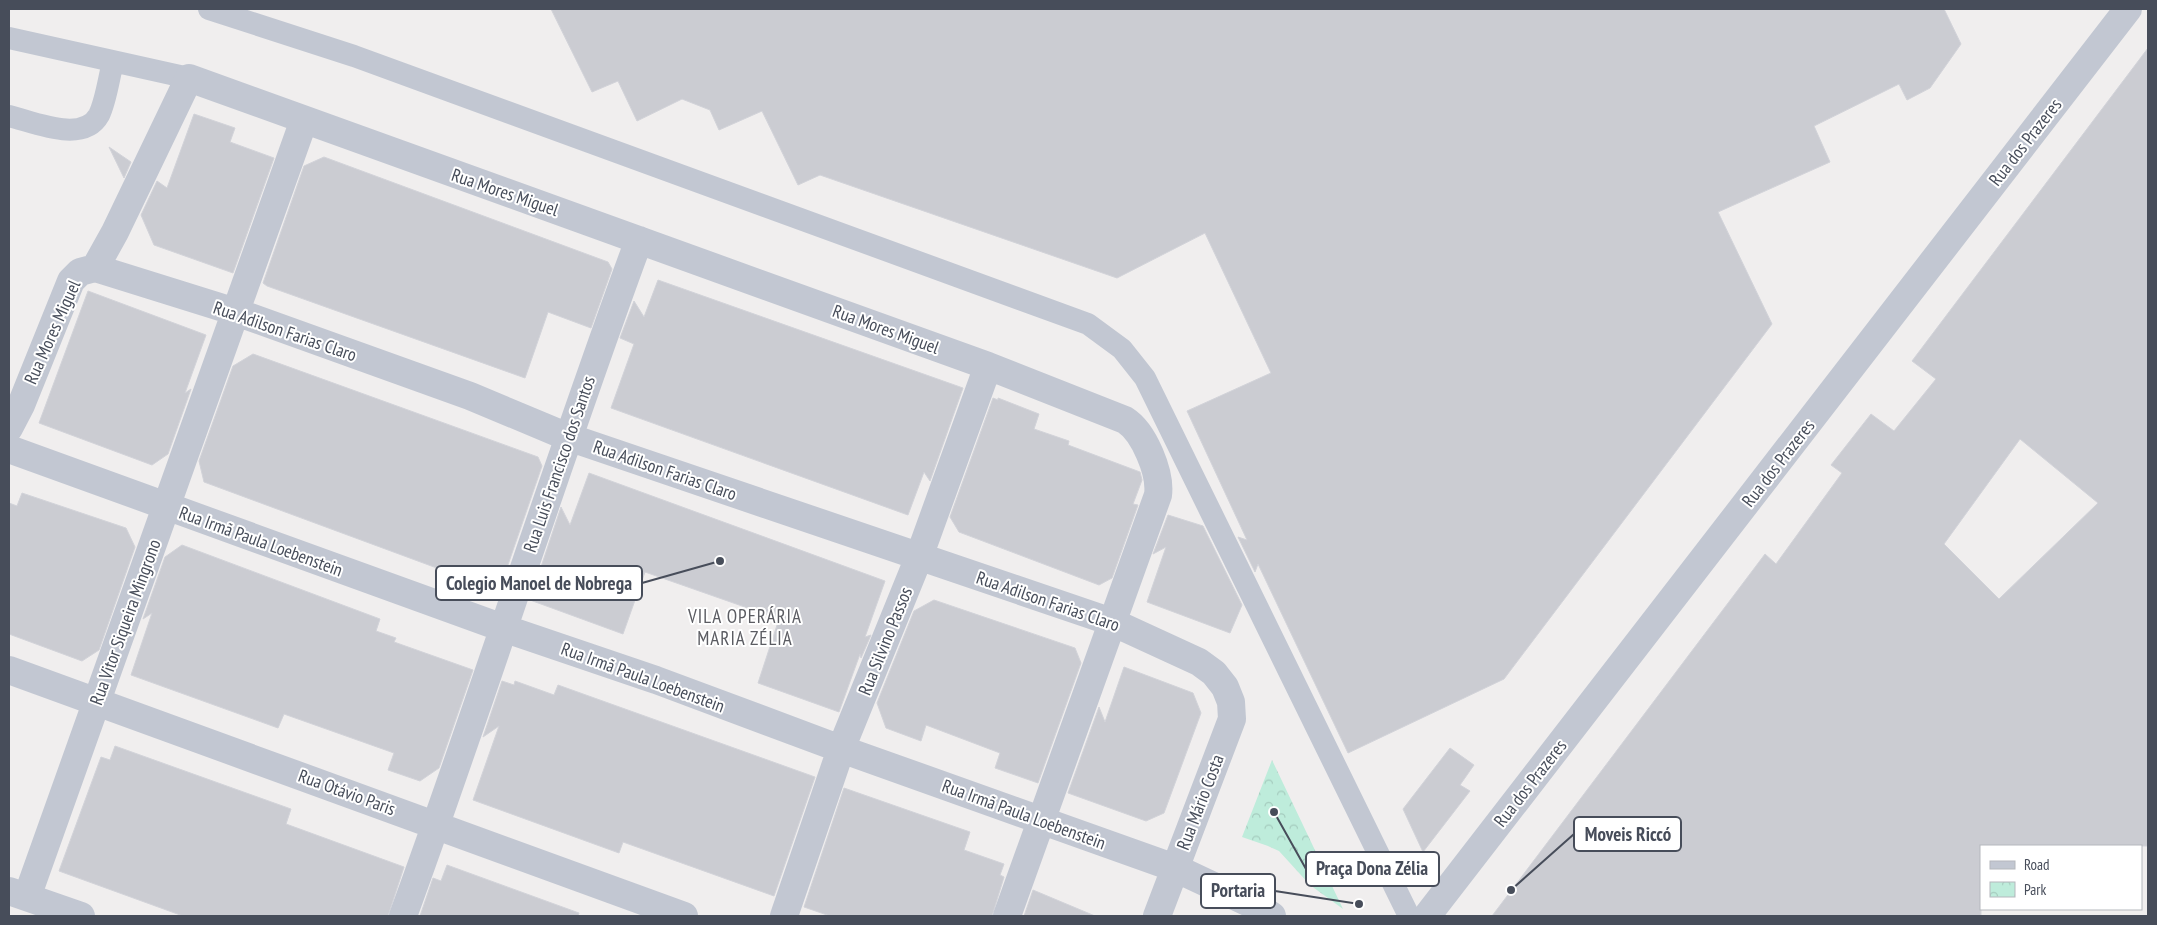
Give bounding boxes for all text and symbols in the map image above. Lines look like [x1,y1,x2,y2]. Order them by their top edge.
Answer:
street label: Rua dos Prazeres [1984,94,2066,190]
street label: Rua Mores Miguel [449,163,562,221]
street label: Rua Mores Miguel [19,276,86,388]
street label: Rua Adilson Farias Claro [210,296,360,366]
street label: Rua Mores Miguel [830,299,943,359]
street label: Rua Luis Francisco dos Santos [518,373,600,555]
street label: Rua dos Prazeres [1737,415,1819,511]
street label: Rua Adilson Farias Claro [590,435,740,505]
street label: Rua Irmã Paula Loebenstein [176,501,346,581]
street label: Rua Vitor Siqueira Mingrono [84,536,166,708]
callout: Colegio Manoel de Nobrega [436,566,642,600]
street label: Rua Adilson Farias Claro [973,566,1123,636]
text: Colegio Manoel de Nobrega [446,571,632,595]
street label: Rua Silvino Passos [853,584,917,698]
district label: VILA OPERÁRIA MARIA ZÉLIA [687,604,802,650]
street label: Rua Irmã Paula Loebenstein [558,637,728,717]
street label: Rua dos Prazeres [1489,735,1571,831]
street label: Rua Mário Costa [1171,751,1229,853]
street label: Rua Otávio Paris [295,764,399,820]
street label: Rua Irmã Paula Loebenstein [939,774,1109,854]
callout: Moveis Riccó [1574,817,1681,851]
text: Moveis Riccó [1585,822,1671,846]
legend [1980,845,2142,910]
callout: Praça Dona Zélia [1306,852,1439,886]
text: Road [2024,855,2050,874]
text: Praça Dona Zélia [1316,856,1428,880]
callout: Portaria [1201,874,1275,908]
text: Portaria [1211,878,1265,902]
text: Park [2024,880,2046,899]

